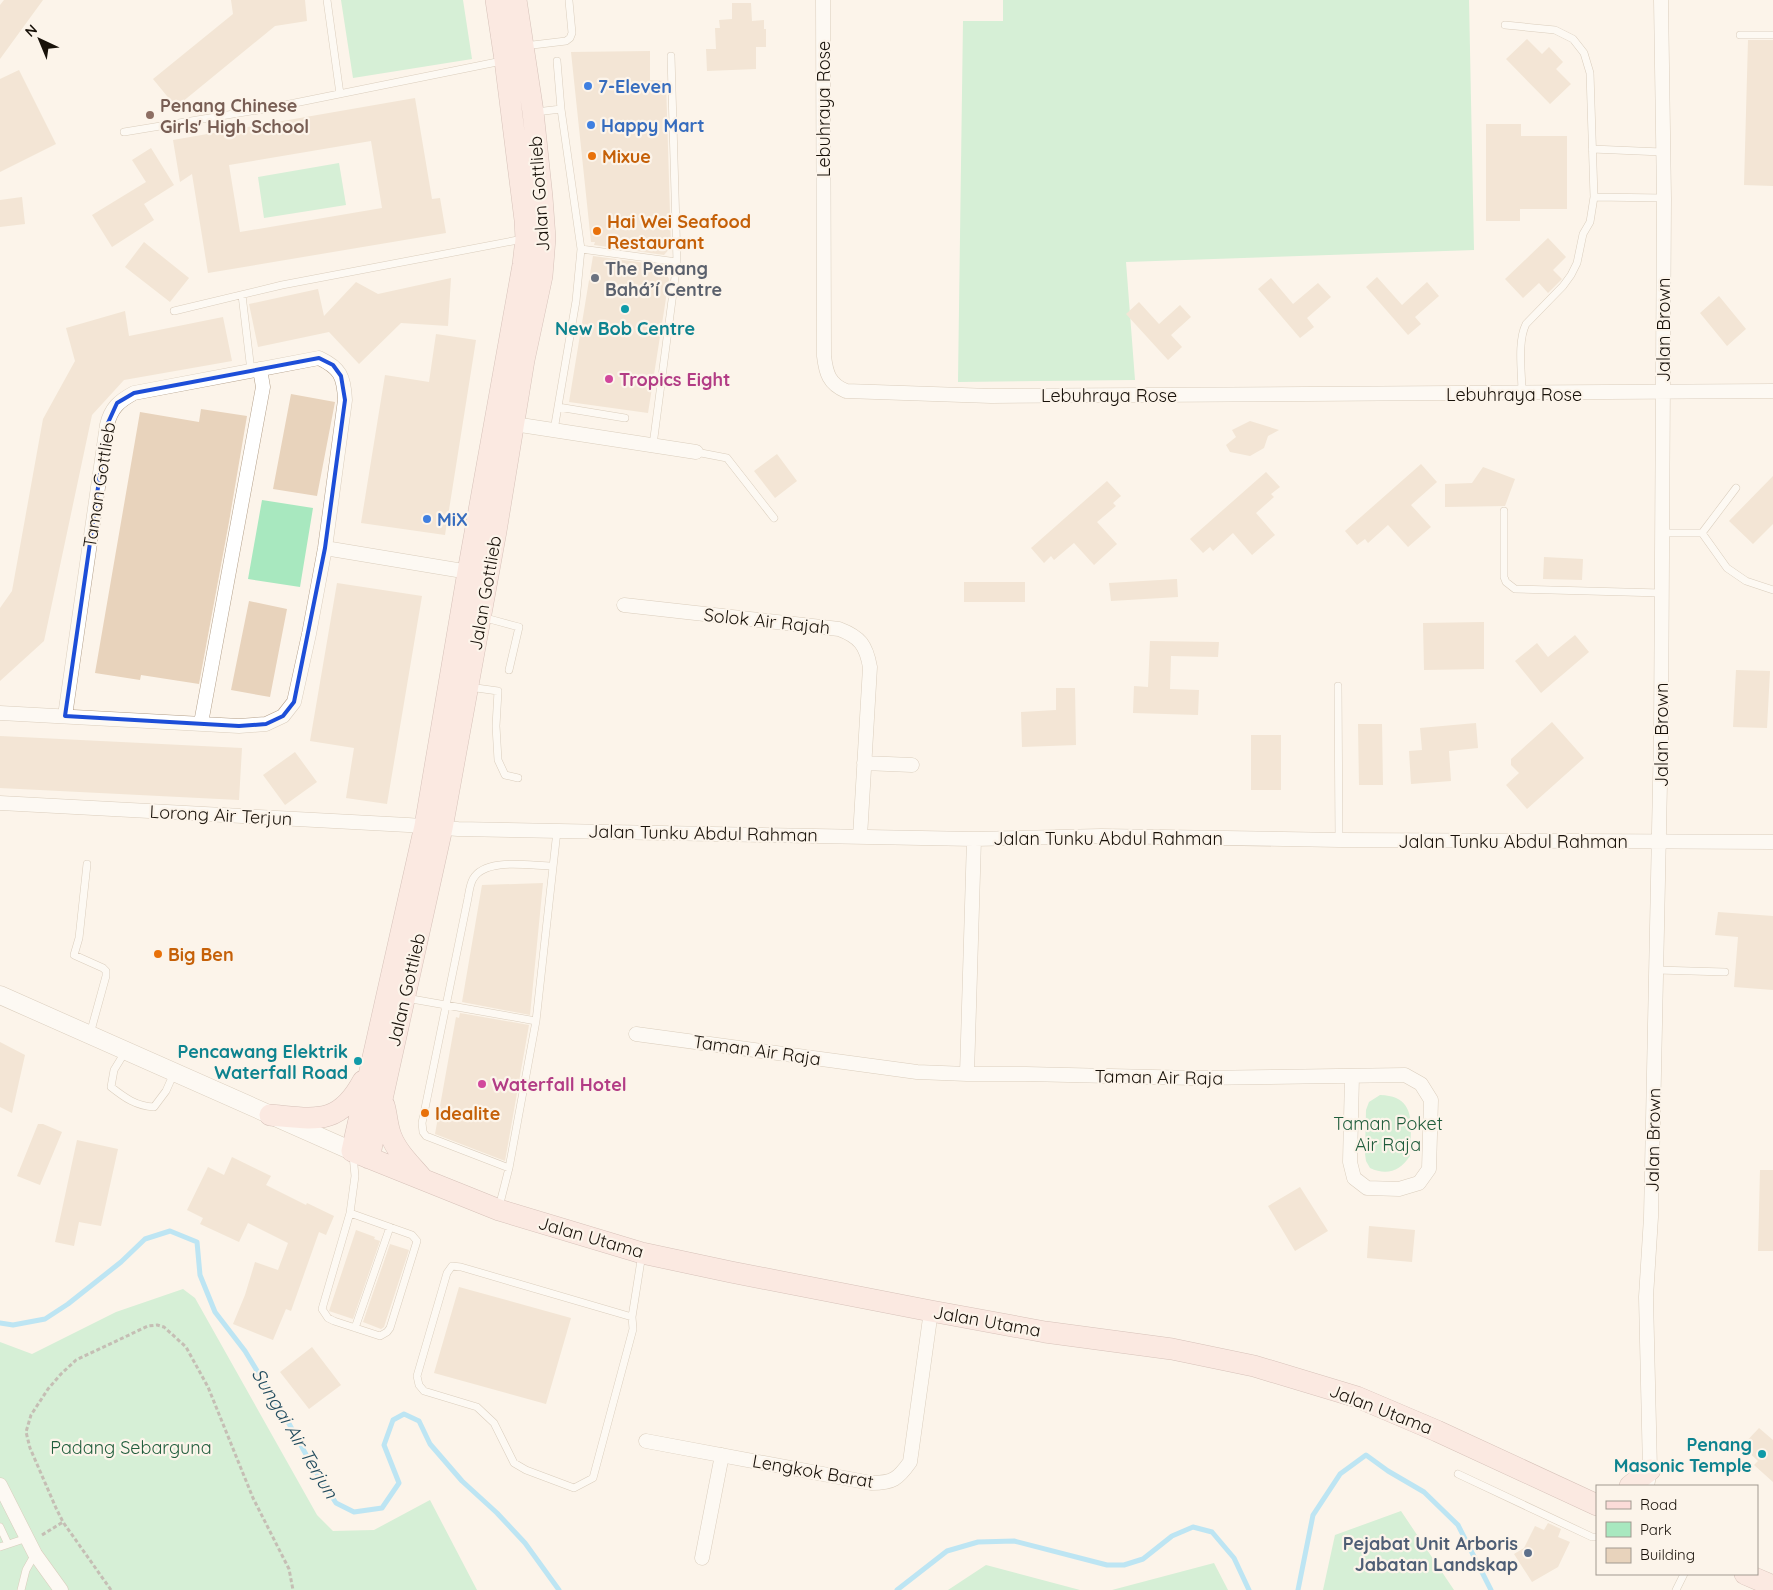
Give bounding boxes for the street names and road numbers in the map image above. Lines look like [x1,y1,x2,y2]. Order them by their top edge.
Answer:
street label: Lebuhraya Rose [812,41,835,177]
street label: Jalan Gottlieb [523,135,555,253]
street label: Jalan Brown [1652,278,1675,382]
street label: Lebuhraya Rose [1446,383,1582,406]
street label: Lebuhraya Rose [1041,384,1177,407]
street label: Taman Gottlieb [78,420,120,550]
street label: Jalan Gottlieb [464,534,506,652]
street label: Solok Air Rajah [703,603,831,639]
street label: Jalan Brown [1650,683,1673,787]
street label: Lorong Air Terjun [149,800,293,830]
street label: Jalan Tunku Abdul Rahman [588,819,818,847]
street label: Jalan Tunku Abdul Rahman [993,827,1223,850]
street label: Jalan Tunku Abdul Rahman [1398,830,1628,853]
street label: Jalan Gottlieb [382,931,430,1049]
street label: Taman Air Raja [692,1030,822,1070]
street label: Taman Air Raja [1094,1064,1224,1090]
street label: Jalan Brown [1641,1087,1665,1193]
street label: Jalan Utama [536,1211,646,1263]
street label: Jalan Utama [931,1300,1043,1342]
street label: Jalan Utama [1326,1379,1436,1439]
street label: Lengkok Barat [751,1449,875,1493]

